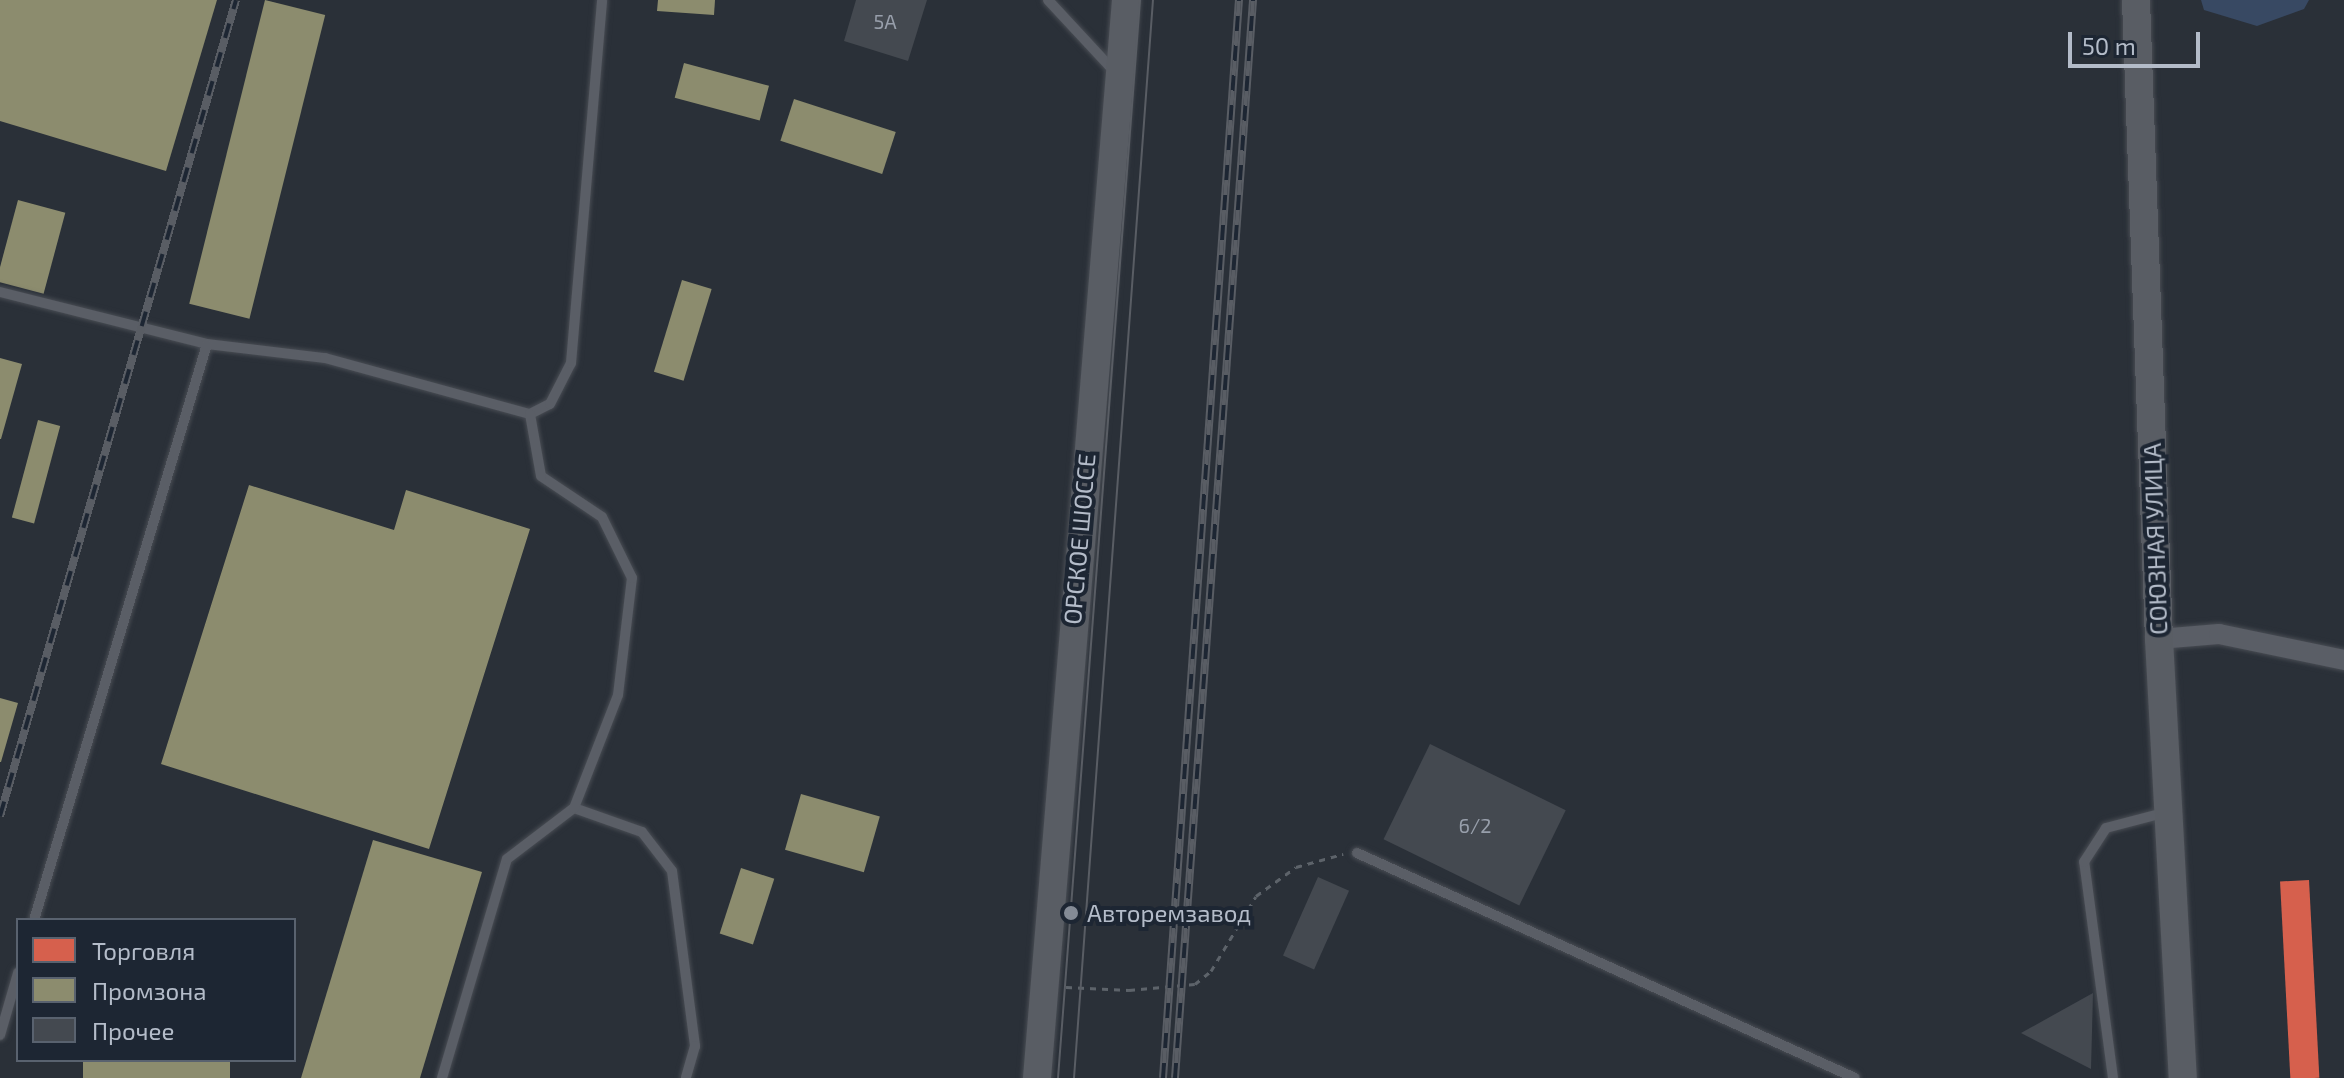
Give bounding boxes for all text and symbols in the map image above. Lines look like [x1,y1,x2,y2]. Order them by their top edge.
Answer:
house number: 5А [873,9,897,33]
scale bar [2072,16,2204,66]
text: 50 m [2082,31,2136,60]
street label: СОЮЗНАЯ УЛИЦА [2137,443,2173,635]
street label: ОРСКОЕ ШОССЕ [1057,452,1101,626]
house number: 6/2 [1458,813,1492,837]
place label: Авторемзавод [1087,899,1251,927]
marker: Авторемзавод [1062,904,1080,922]
legend [16,918,296,1062]
text: Торговля [92,936,195,965]
text: Промзона [92,976,207,1005]
text: Прочее [92,1016,174,1045]

